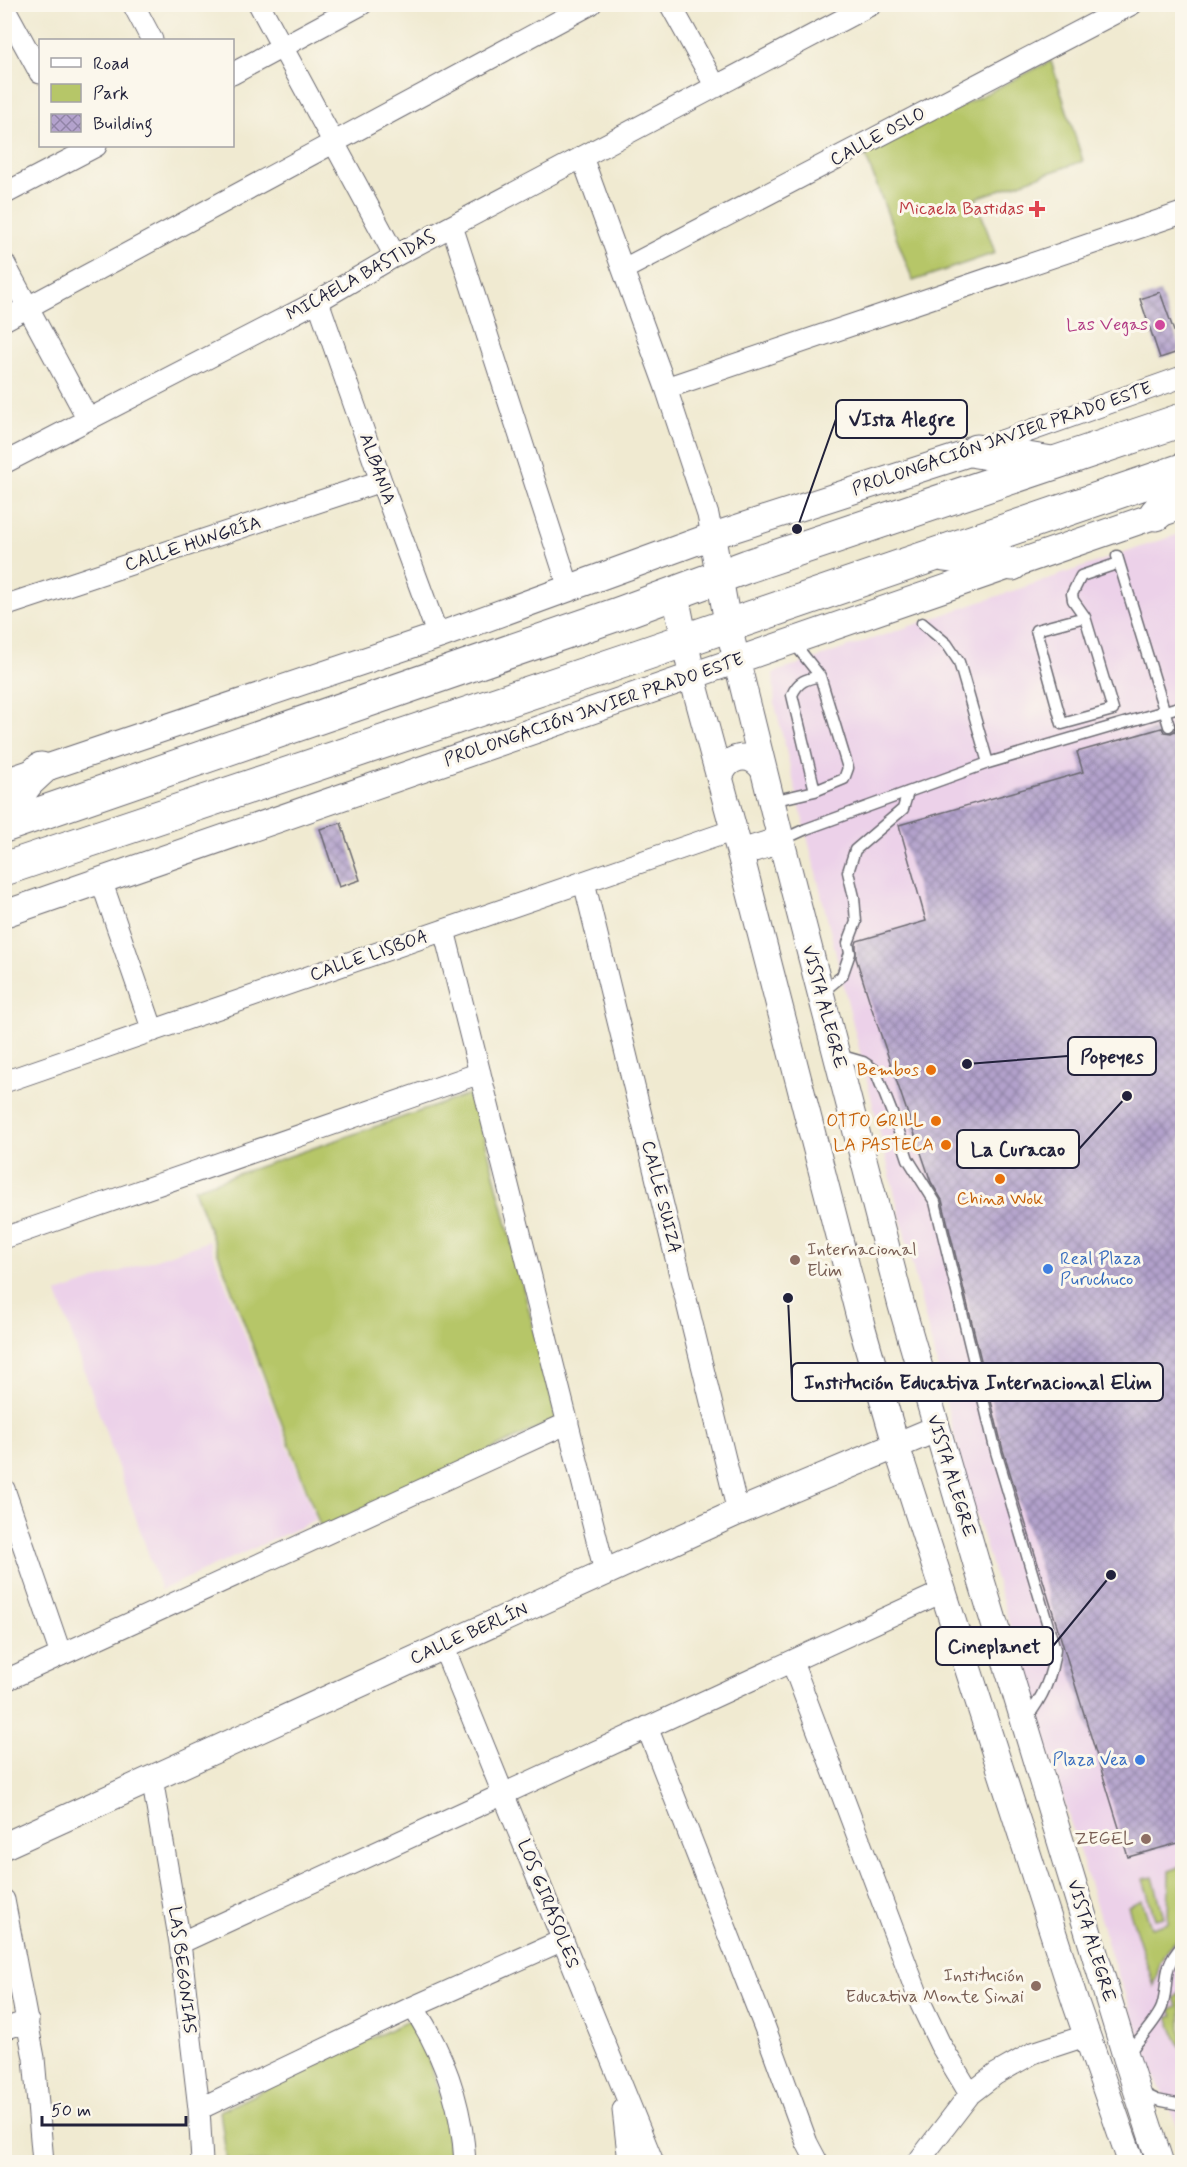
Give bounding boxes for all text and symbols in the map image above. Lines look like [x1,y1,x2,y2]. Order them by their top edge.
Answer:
legend [39,39,234,147]
text: Road [93,52,129,76]
text: Park [93,82,129,106]
street label: CALLE OSLO [826,102,930,172]
text: Building [93,112,153,138]
place label: Micaela Bastidas [899,197,1024,221]
marker: Micaela Bastidas [1028,200,1046,218]
street label: MICAELA BASTIDAS [282,225,440,327]
place label: Las Vegas [1066,313,1148,337]
marker: Las Vegas [1153,318,1167,332]
street label: PROLONGACIÓN JAVIER PRADO ESTE [849,376,1155,502]
callout: VIsta Alegre [836,400,967,438]
text: VIsta Alegre [849,407,955,436]
street label: ALBANIA [353,430,401,508]
street label: CALLE HUNGRÍA [122,511,264,577]
street label: PROLONGACIÓN JAVIER PRADO ESTE [441,647,747,773]
street label: CALLE LISBOA [307,925,431,987]
street label: VISTA ALEGRE [796,943,852,1072]
callout: Popeyes [1068,1037,1156,1075]
text: Popeyes [1080,1044,1144,1071]
place label: Bembos [857,1058,919,1082]
marker: Bembos [924,1063,938,1077]
place label: OTTO GRILL [826,1109,924,1133]
marker: OTTO GRILL [929,1114,943,1128]
callout: La Curacao [957,1130,1079,1168]
place label: LA PASTECA [833,1133,934,1157]
text: La Curacao [971,1137,1065,1164]
street label: CALLE SUIZA [635,1138,687,1256]
marker: LA PASTECA [939,1138,953,1152]
marker: China Wok [993,1172,1007,1186]
place label: China Wok [957,1187,1043,1211]
place label: Internacional Elim [807,1238,917,1283]
place label: Real Plaza Puruchuco [1060,1247,1141,1292]
marker: Internacional Elim [788,1253,802,1267]
marker: Real Plaza Puruchuco [1041,1262,1055,1276]
callout: Institución Educativa Internacional Elim [792,1363,1163,1401]
text: Institución Educativa Internacional Elim [804,1370,1152,1397]
street label: VISTA ALEGRE [921,1412,981,1540]
street label: CALLE BERLÍN [406,1597,532,1671]
callout: Cineplanet [936,1627,1053,1665]
text: Cineplanet [947,1634,1041,1661]
place label: Plaza Vea [1052,1748,1128,1772]
marker: Plaza Vea [1133,1753,1147,1767]
place label: ZEGEL [1074,1827,1134,1851]
marker: ZEGEL [1139,1832,1153,1846]
street label: LOS GIRASOLES [511,1836,585,1972]
street label: VISTA ALEGRE [1061,1877,1121,2005]
street label: LAS BEGONIAS [162,1905,202,2035]
place label: Institución Educativa Monte Sinai [846,1964,1024,2009]
marker: Institución Educativa Monte Sinai [1029,1979,1043,1993]
scale bar [42,2089,186,2127]
text: 50 m [51,2099,91,2123]

